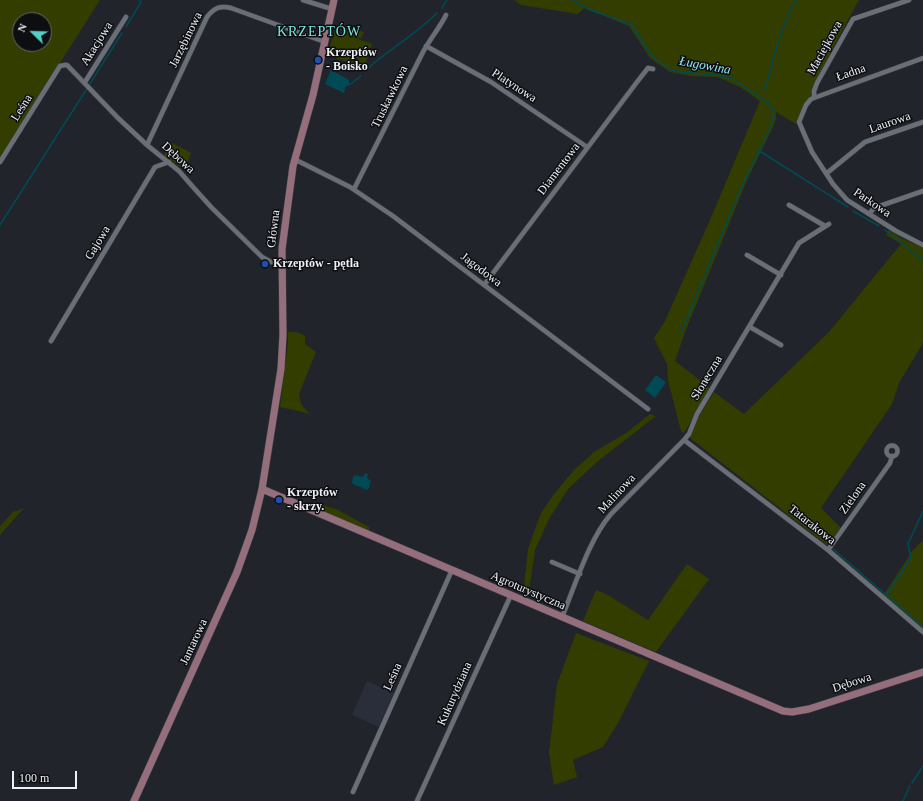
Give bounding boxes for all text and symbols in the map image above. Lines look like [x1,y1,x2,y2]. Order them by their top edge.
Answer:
street label: Jarzębinowa [166,10,206,70]
north arrow [12,12,52,52]
street label: Maciejkowa [804,19,846,77]
street label: Akacjowa [78,20,116,68]
text: N [15,22,29,34]
district label: KRZEPTÓW [277,24,361,40]
place label: Krzeptów - Boisko [326,46,377,74]
water label: Ługowina [678,54,732,78]
marker: Krzeptów - Boisko [313,55,323,65]
street label: Ładna [834,61,868,85]
street label: Truskawkowa [369,63,411,131]
street label: Platynowa [489,66,539,106]
street label: Leśna [8,92,36,124]
street label: Laurowa [867,109,913,137]
street label: Dębowa [158,139,198,177]
street label: Diamentowa [535,140,583,198]
street label: Parkowa [851,185,893,221]
street label: Główna [265,209,283,249]
street label: Gajowa [82,223,114,263]
street label: Jagodowa [458,250,504,290]
place label: Krzeptów - pętla [273,257,359,271]
marker: Krzeptów - pętla [260,259,270,269]
street label: Słoneczna [688,353,726,403]
street label: Malinowa [595,471,639,517]
street label: Zielona [837,479,869,517]
place label: Krzeptów - skrzy. [287,486,338,514]
marker: Krzeptów - skrzy. [274,495,284,505]
street label: Tatarakowa [786,502,838,548]
street label: Agroturystyczna [488,569,568,613]
street label: Jantarowa [177,617,211,667]
street label: Kukurydziana [435,660,475,728]
street label: Leśna [381,661,405,693]
street label: Dębowa [831,670,873,696]
scale bar [14,763,79,789]
text: 100 m [19,771,49,785]

